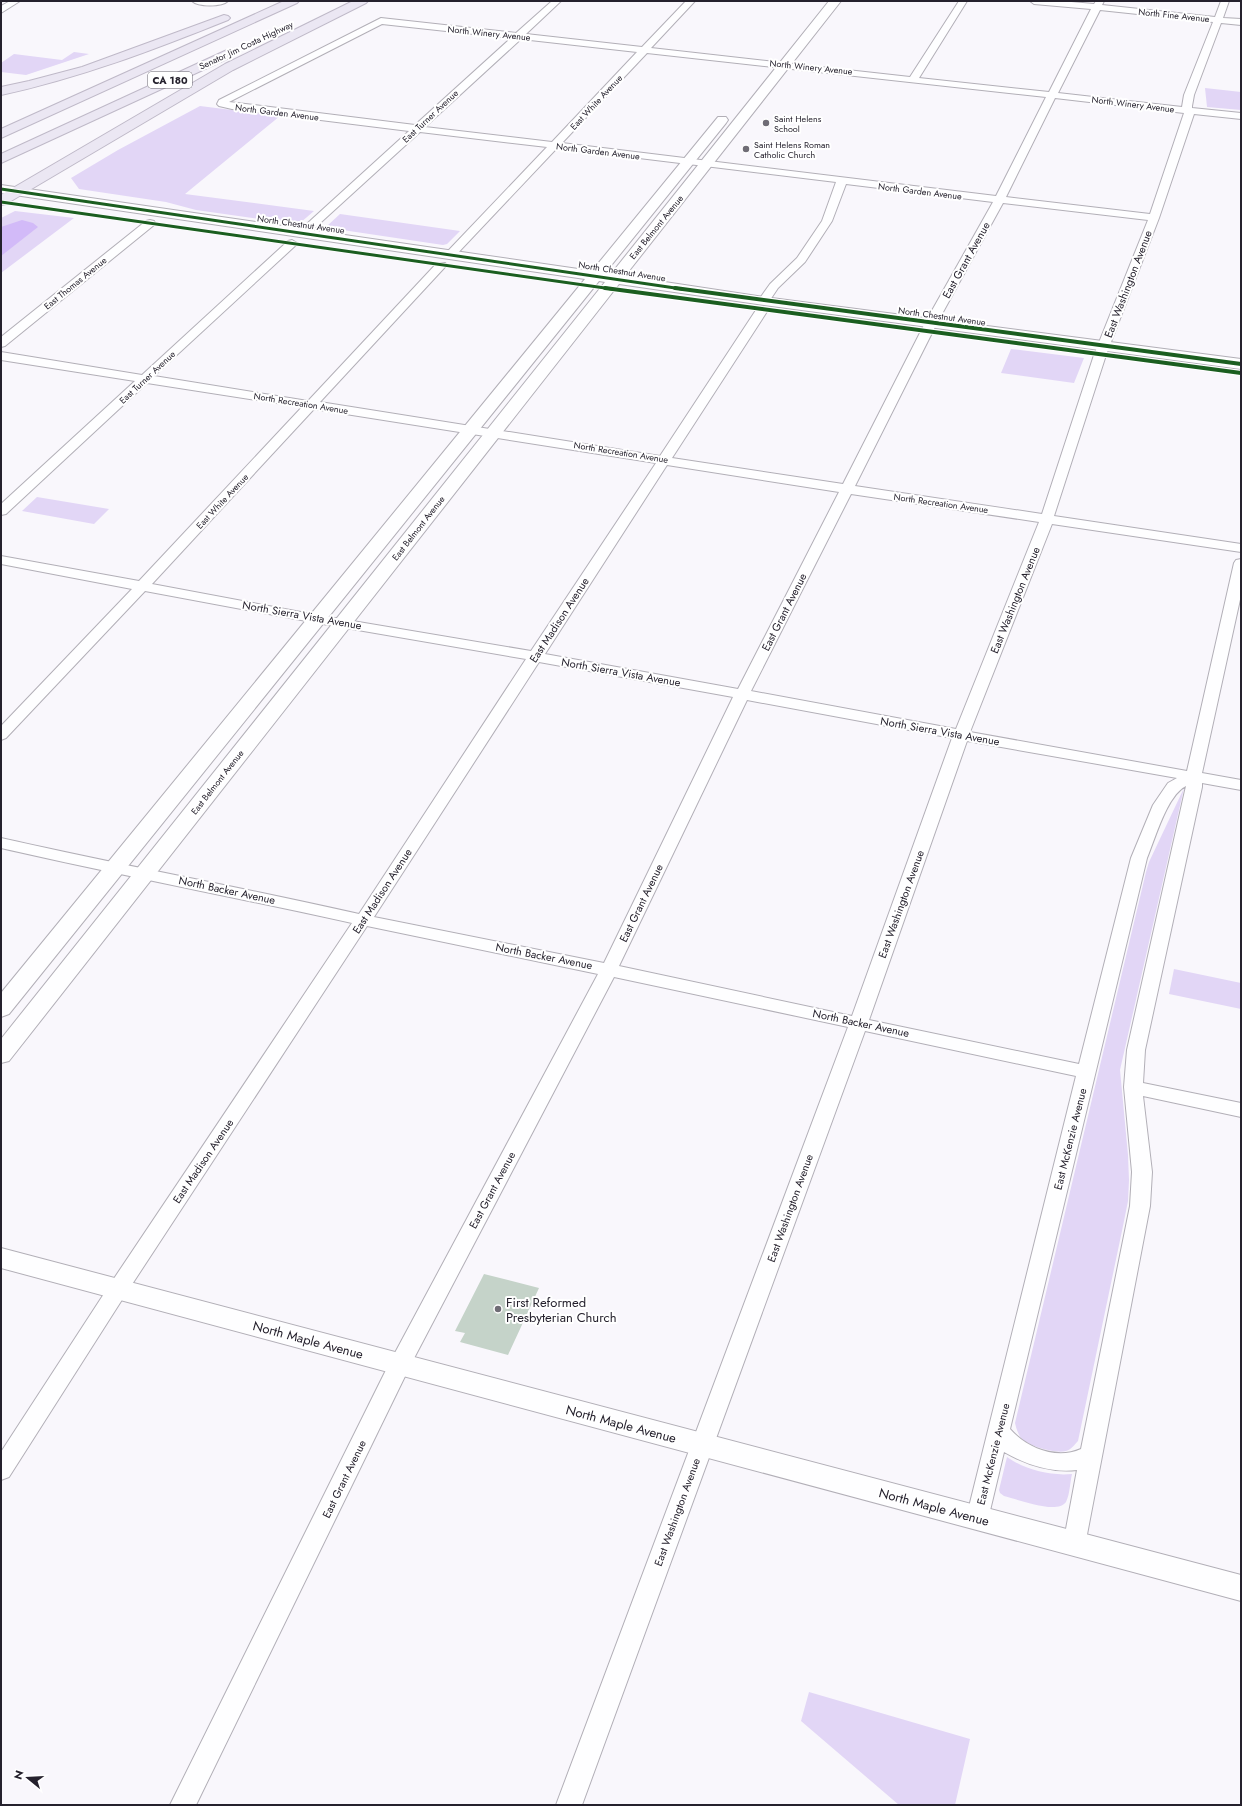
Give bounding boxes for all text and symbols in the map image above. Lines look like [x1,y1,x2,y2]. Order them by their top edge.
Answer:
street label: North Fine Avenue [1138,5,1211,25]
street label: Senator Jim Costa Highway [197,17,295,73]
street label: North Winery Avenue [447,22,531,44]
street label: North Winery Avenue [769,56,853,78]
street label: East White Avenue [567,71,625,132]
road number: CA 180 [148,72,192,88]
street label: East Turner Avenue [399,86,461,145]
street label: North Winery Avenue [1091,92,1175,116]
street label: North Garden Avenue [234,100,320,124]
place label: Saint Helens School [774,112,822,135]
marker: Saint Helens School [761,118,771,128]
place label: Saint Helens Roman Catholic Church [754,138,830,161]
street label: North Garden Avenue [555,139,641,163]
marker: Saint Helens Roman Catholic Church [741,144,751,154]
street label: North Garden Avenue [877,179,963,203]
street label: East Belmont Avenue [626,192,686,262]
street label: North Chestnut Avenue [256,211,346,237]
street label: East Grant Avenue [938,219,994,301]
street label: East Washington Avenue [1100,228,1156,340]
street label: East Thomas Avenue [41,253,109,312]
street label: North Chestnut Avenue [577,258,667,284]
street label: North Chestnut Avenue [897,303,987,329]
street label: East Turner Avenue [116,347,178,406]
street label: North Recreation Avenue [253,389,349,417]
street label: North Recreation Avenue [573,438,669,466]
street label: East White Avenue [193,470,251,531]
street label: North Recreation Avenue [893,490,989,516]
street label: East Belmont Avenue [389,493,448,563]
street label: East Washington Avenue [986,544,1044,656]
street label: East Grant Avenue [758,570,811,654]
street label: East Madison Avenue [525,574,593,666]
street label: North Sierra Vista Avenue [241,597,363,633]
street label: North Sierra Vista Avenue [560,654,682,690]
street label: North Sierra Vista Avenue [879,713,1001,749]
street label: East Belmont Avenue [188,747,247,817]
street label: East Madison Avenue [348,845,416,937]
street label: East Washington Avenue [874,847,928,960]
street label: East Grant Avenue [615,861,667,945]
street label: North Backer Avenue [177,872,277,908]
street label: North Backer Avenue [494,939,594,973]
street label: North Backer Avenue [811,1005,911,1041]
street label: East McKenzie Avenue [1050,1086,1090,1192]
street label: East Madison Avenue [169,1115,237,1206]
street label: East Grant Avenue [465,1148,519,1231]
street label: East Washington Avenue [763,1151,817,1264]
place label: First Reformed Presbyterian Church [506,1293,617,1327]
marker: First Reformed Presbyterian Church [493,1304,503,1314]
street label: North Maple Avenue [251,1316,366,1364]
street label: North Maple Avenue [564,1400,679,1448]
street label: East McKenzie Avenue [973,1401,1013,1507]
street label: East Grant Avenue [318,1437,370,1521]
street label: East Washington Avenue [650,1455,704,1568]
street label: North Maple Avenue [877,1483,992,1531]
north arrow [8,1758,48,1798]
text: N [10,1768,27,1782]

